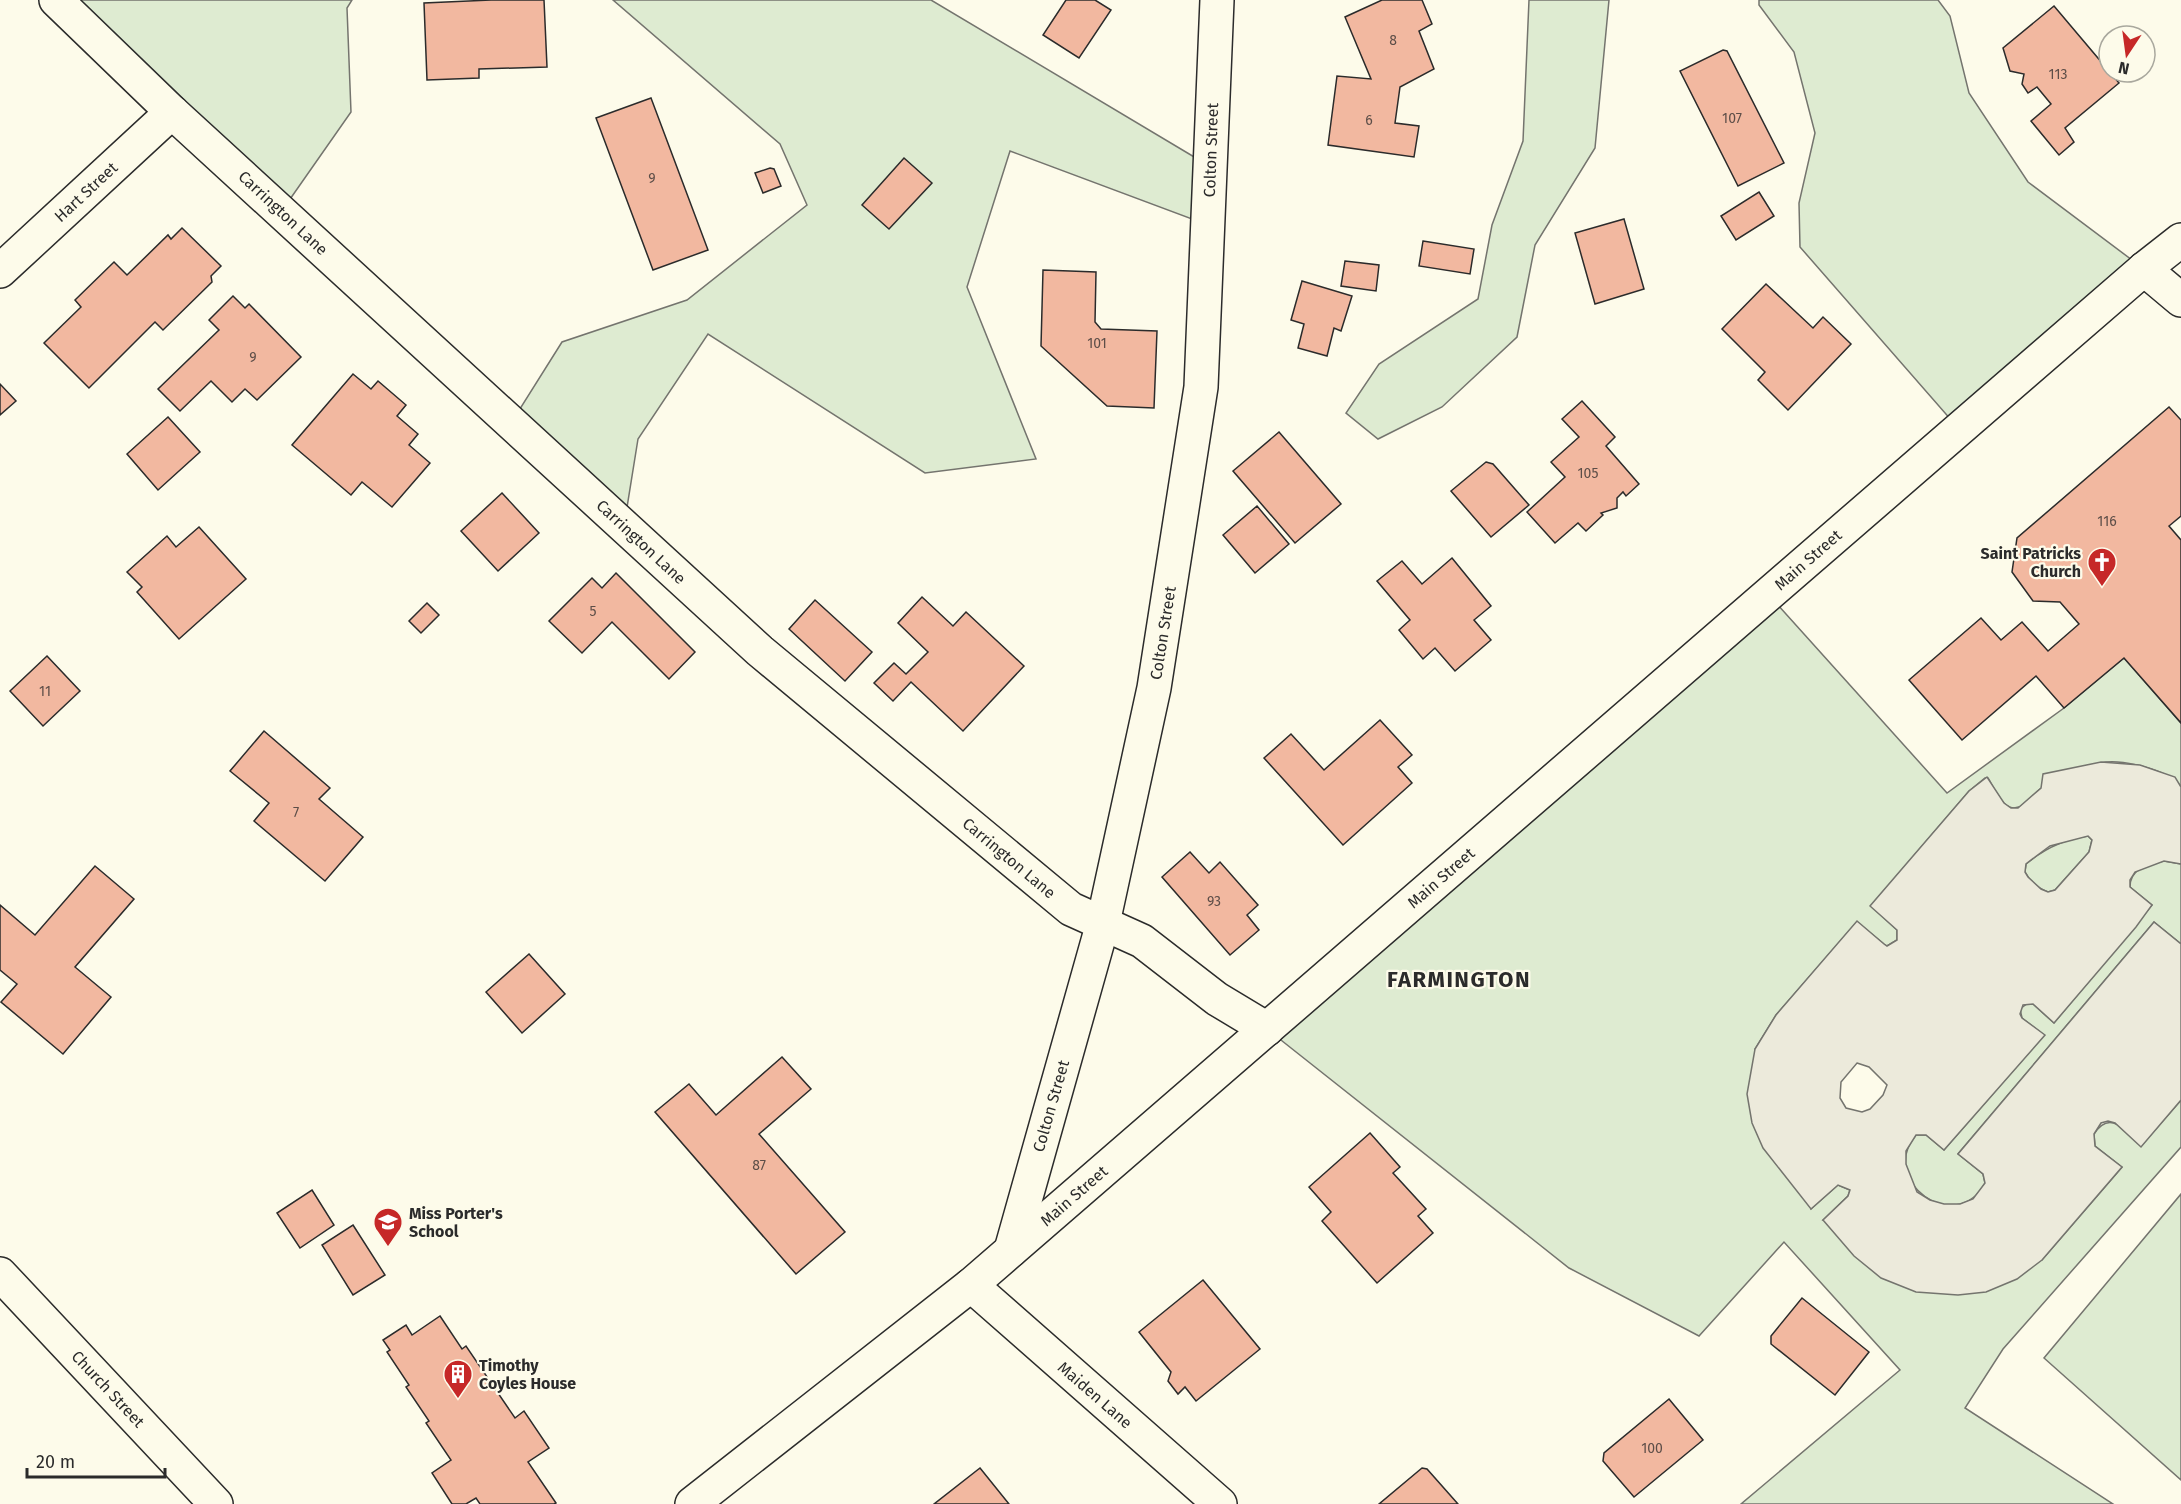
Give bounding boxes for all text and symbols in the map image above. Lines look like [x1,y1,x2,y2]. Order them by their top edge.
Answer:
north arrow [2097,24,2157,84]
house number: 8 [1389,32,1397,49]
text: N [2116,58,2131,79]
house number: 113 [2049,66,2067,83]
street label: Colton Street [1200,102,1222,198]
house number: 107 [1722,110,1742,127]
house number: 6 [1365,112,1373,129]
street label: Hart Street [51,158,122,226]
street label: Carrington Lane [234,167,332,259]
house number: 9 [648,170,656,187]
house number: 101 [1087,335,1107,352]
house number: 9 [249,349,257,366]
house number: 105 [1578,465,1598,482]
street label: Carrington Lane [592,496,690,588]
house number: 116 [2097,513,2117,530]
street label: Main Street [1771,526,1846,594]
place label: Saint Patricks Church [1981,544,2081,581]
church icon: Saint Patricks Church [2086,546,2118,588]
street label: Colton Street [1146,585,1180,681]
house number: 5 [589,603,597,620]
house number: 11 [39,683,51,700]
house number: 7 [293,804,299,821]
street label: Carrington Lane [959,814,1059,902]
street label: Main Street [1404,844,1479,912]
house number: 93 [1207,893,1221,910]
district label: FARMINGTON [1387,966,1531,993]
street label: Colton Street [1029,1058,1073,1154]
house number: 87 [752,1157,766,1174]
street label: Main Street [1037,1162,1112,1230]
place label: Miss Porter's School [409,1204,503,1241]
school or university icon: Miss Porter's School [372,1206,404,1248]
street label: Church Street [68,1347,148,1431]
place label: Timothy Coyles House [479,1356,576,1393]
building icon: Timothy Coyles House [442,1358,474,1400]
street label: Maiden Lane [1054,1358,1136,1432]
house number: 100 [1641,1440,1663,1457]
scale bar [27,1441,165,1479]
text: 20 m [36,1451,75,1473]

